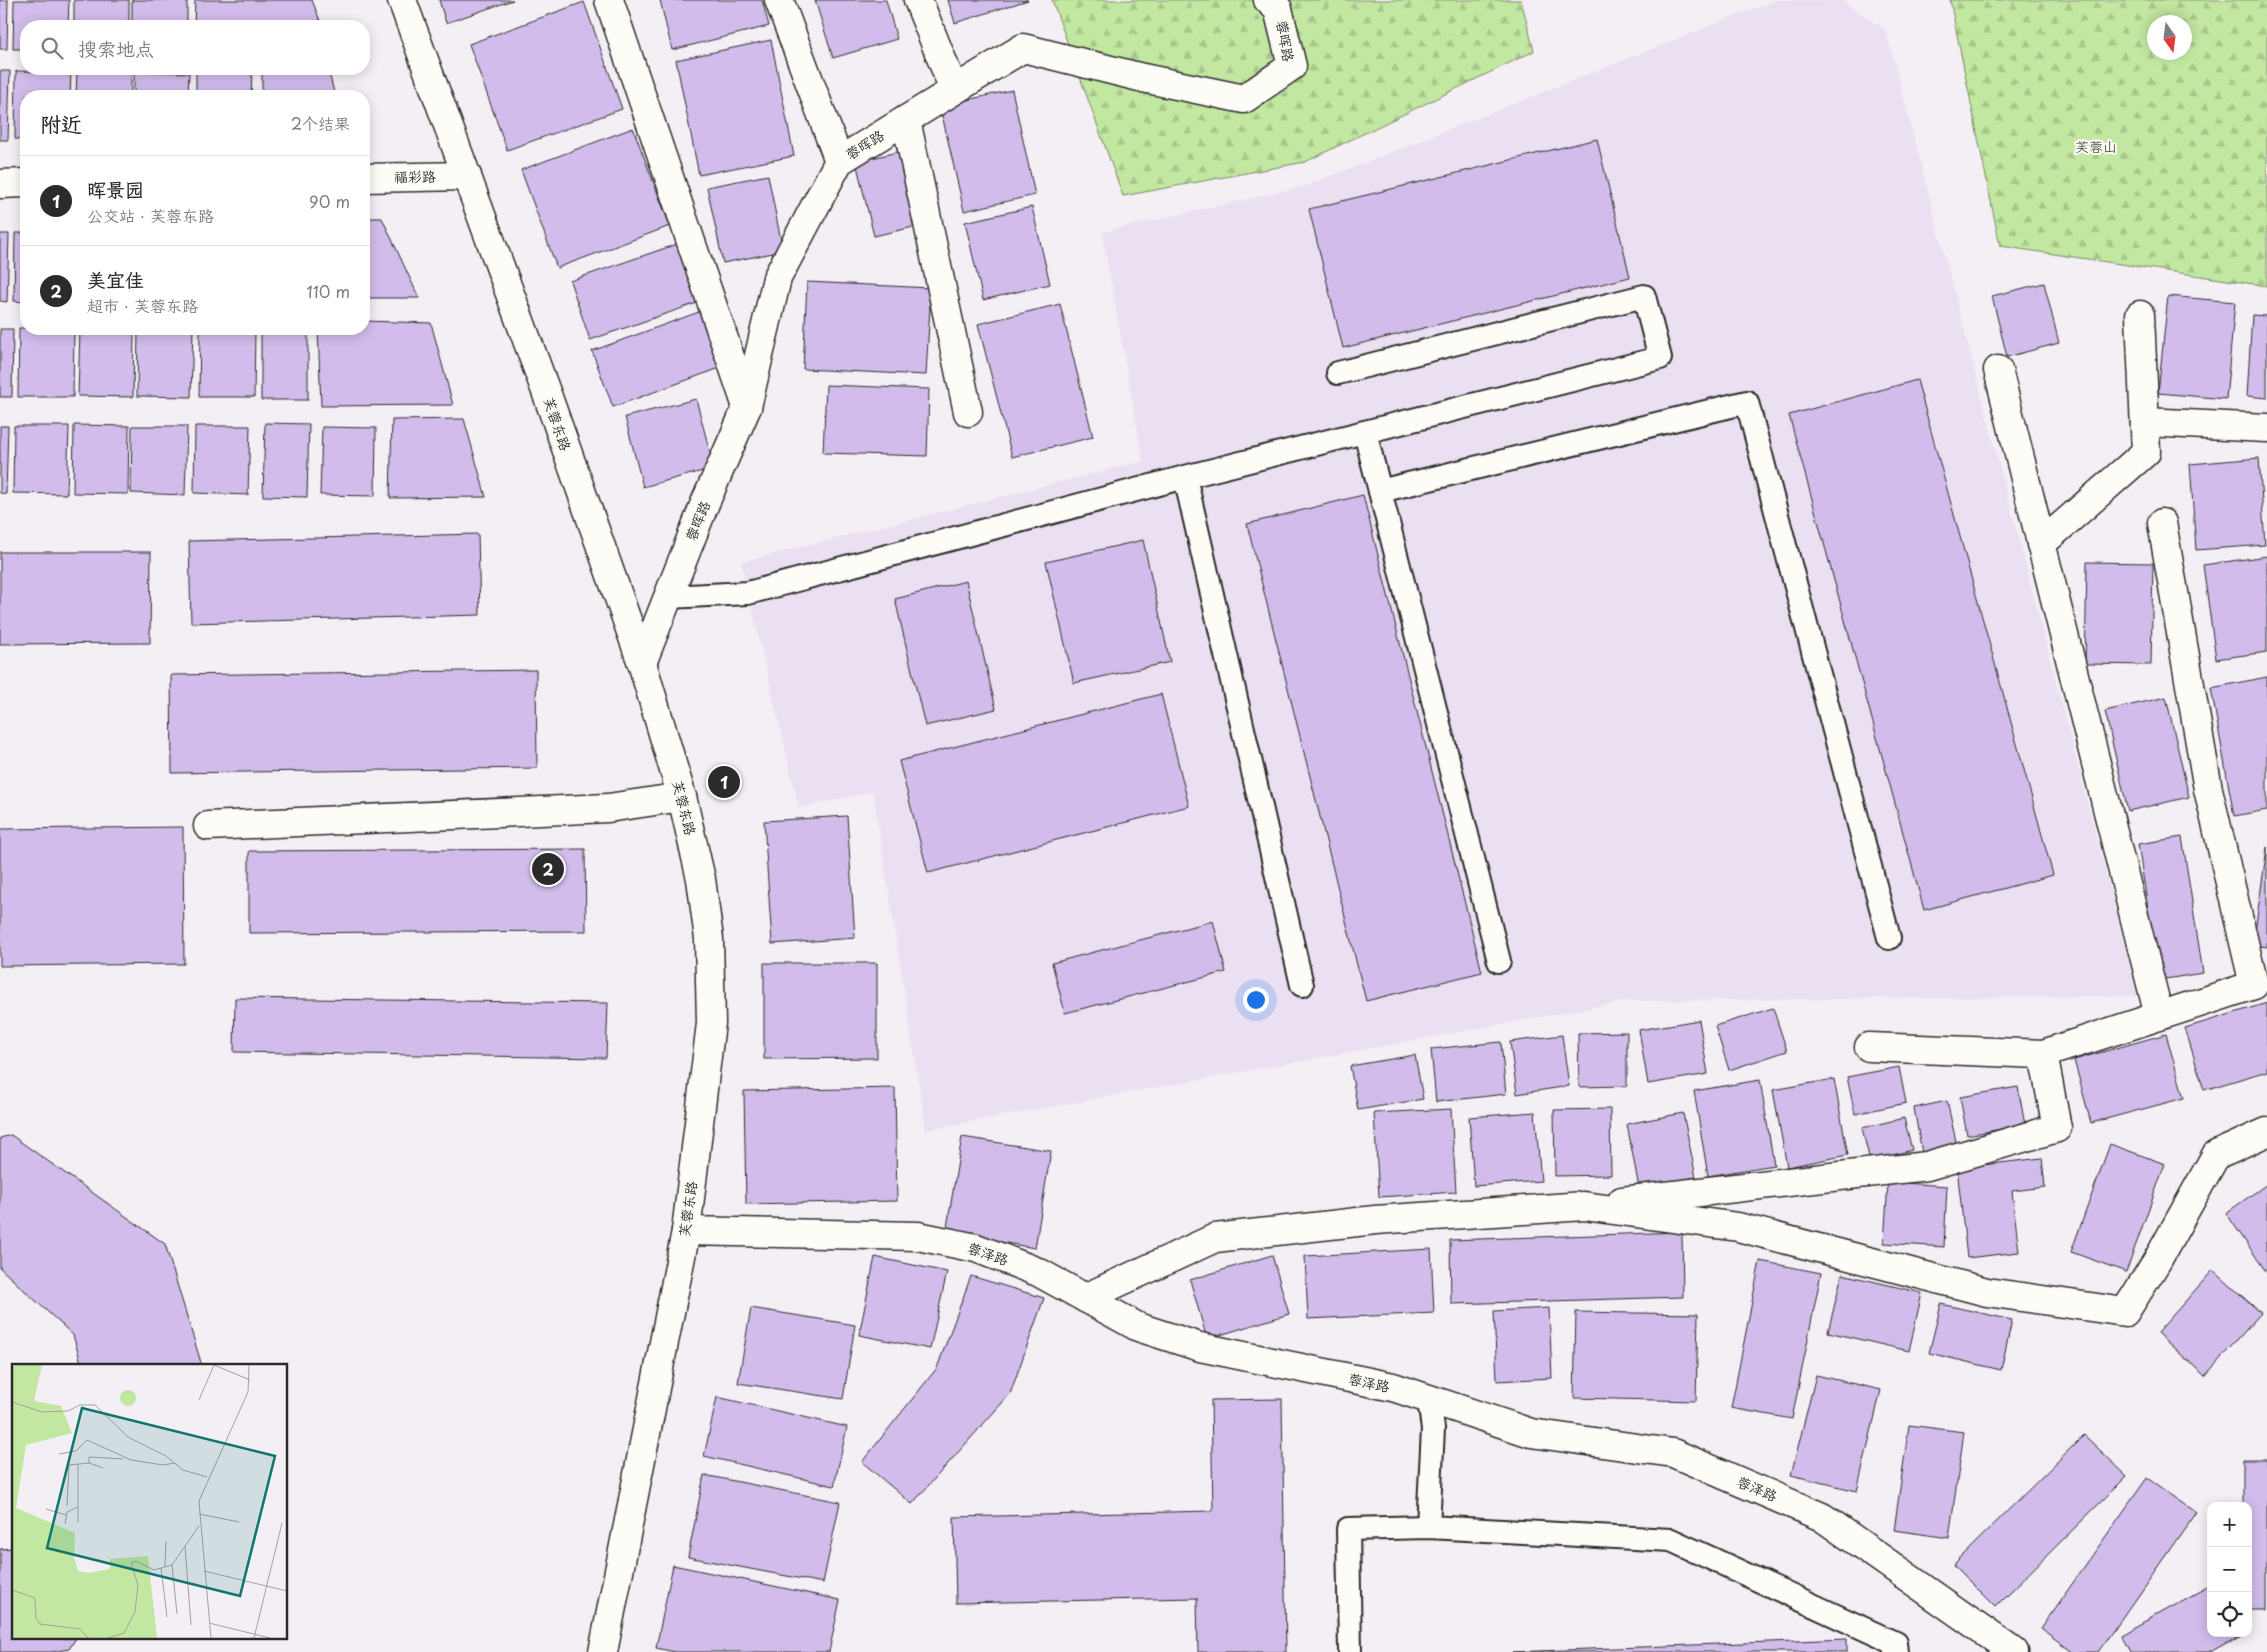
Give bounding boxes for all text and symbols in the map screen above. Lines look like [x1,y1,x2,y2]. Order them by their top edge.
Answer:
north arrow [2147,15,2192,60]
street label: 蓉晖路 [1272,18,1299,63]
search box [20,20,370,75]
icon: search [38,34,66,62]
text: 搜索地点 [78,34,154,62]
text: 附近 [40,107,82,139]
text: 2个结果 [291,111,350,135]
street label: 蓉晖路 [841,125,888,165]
park label: 芙蓉山 [2075,136,2117,157]
street label: 福彩路 [394,166,436,187]
text: 晖景园 [87,175,144,203]
text: 1 [52,189,60,213]
text: 90 m [309,189,350,213]
text: 公交站 · 芙蓉东路 [87,203,214,227]
text: 美宜佳 [87,265,144,293]
text: 2 [50,279,62,303]
text: 110 m [307,279,350,303]
text: 超市 · 芙蓉东路 [87,293,198,317]
street label: 芙蓉东路 [538,394,577,454]
street label: 蓉晖路 [680,497,715,544]
pin: 1 [708,763,740,801]
street label: 芙蓉东路 [668,778,701,838]
pin: 2 [532,850,564,888]
your location [1243,987,1269,1013]
street label: 芙蓉东路 [673,1180,702,1238]
street label: 蓉泽路 [965,1237,1011,1270]
inset map [12,1364,288,1640]
street label: 蓉泽路 [1346,1368,1392,1397]
street label: 蓉泽路 [1734,1471,1781,1506]
map controls [2207,1502,2252,1637]
button: + [2207,1502,2252,1547]
button: − [2207,1547,2252,1592]
button: locate [2207,1592,2252,1637]

